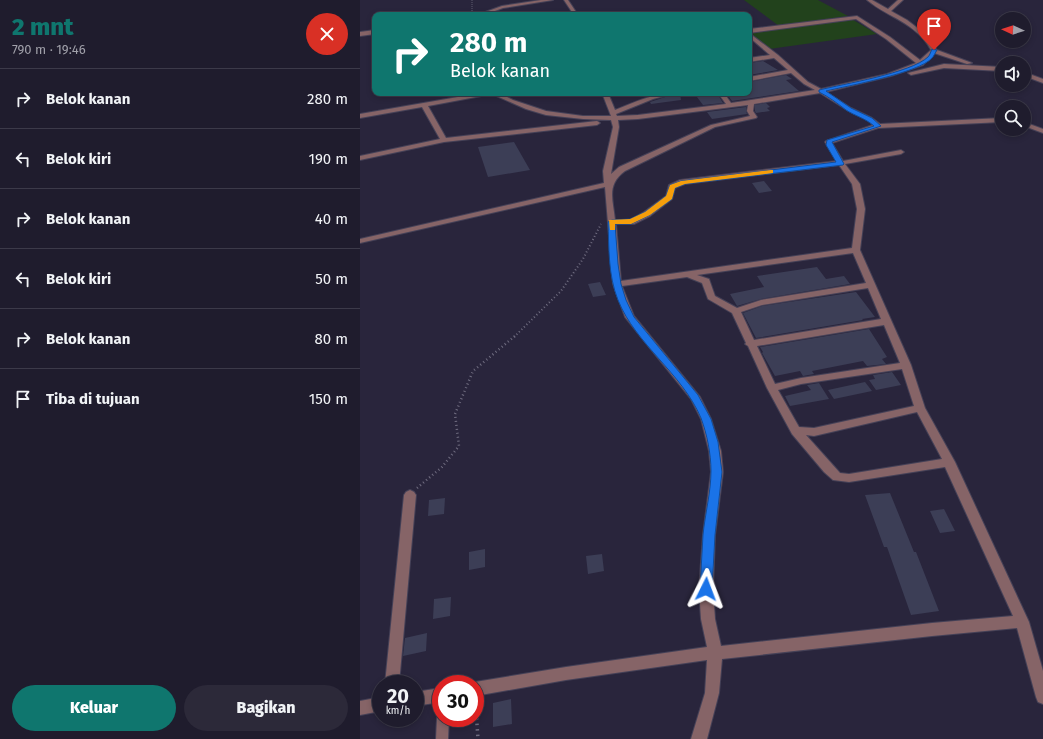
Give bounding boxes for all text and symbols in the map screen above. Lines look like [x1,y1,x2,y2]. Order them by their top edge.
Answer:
pin [917,9,951,50]
north arrow [995,12,1031,48]
map controls [995,12,1031,136]
text: 2 mnt [12,13,73,41]
button: close [306,13,348,55]
icon: arrive [923,15,945,37]
text: 280 m [450,26,527,59]
icon: right [384,28,436,80]
text: 790 m · 19:46 [12,42,86,57]
button: sound [995,56,1031,92]
text: Belok kanan [450,60,550,82]
icon: right [12,88,34,110]
text: Belok kanan [46,90,130,108]
text: 280 m [307,90,348,108]
button: search [995,100,1031,136]
icon: left [12,148,34,170]
text: Belok kiri [46,150,111,168]
text: 190 m [308,150,348,168]
icon: right [12,208,34,230]
text: Belok kanan [46,210,130,228]
text: 40 m [315,210,348,228]
icon: left [12,268,34,290]
text: Belok kiri [46,270,111,288]
text: 50 m [315,270,348,288]
icon: right [12,328,34,350]
text: Belok kanan [46,330,130,348]
text: 80 m [315,330,348,348]
icon: arrive [12,388,34,410]
text: Tiba di tujuan [46,390,140,408]
text: 150 m [309,390,348,408]
position arrow [685,568,727,610]
speed limit sign: 30 [432,675,484,727]
text: 20 [387,684,409,708]
button: Keluar [12,685,176,731]
button: Bagikan [184,685,348,731]
text: km/h [386,705,410,717]

